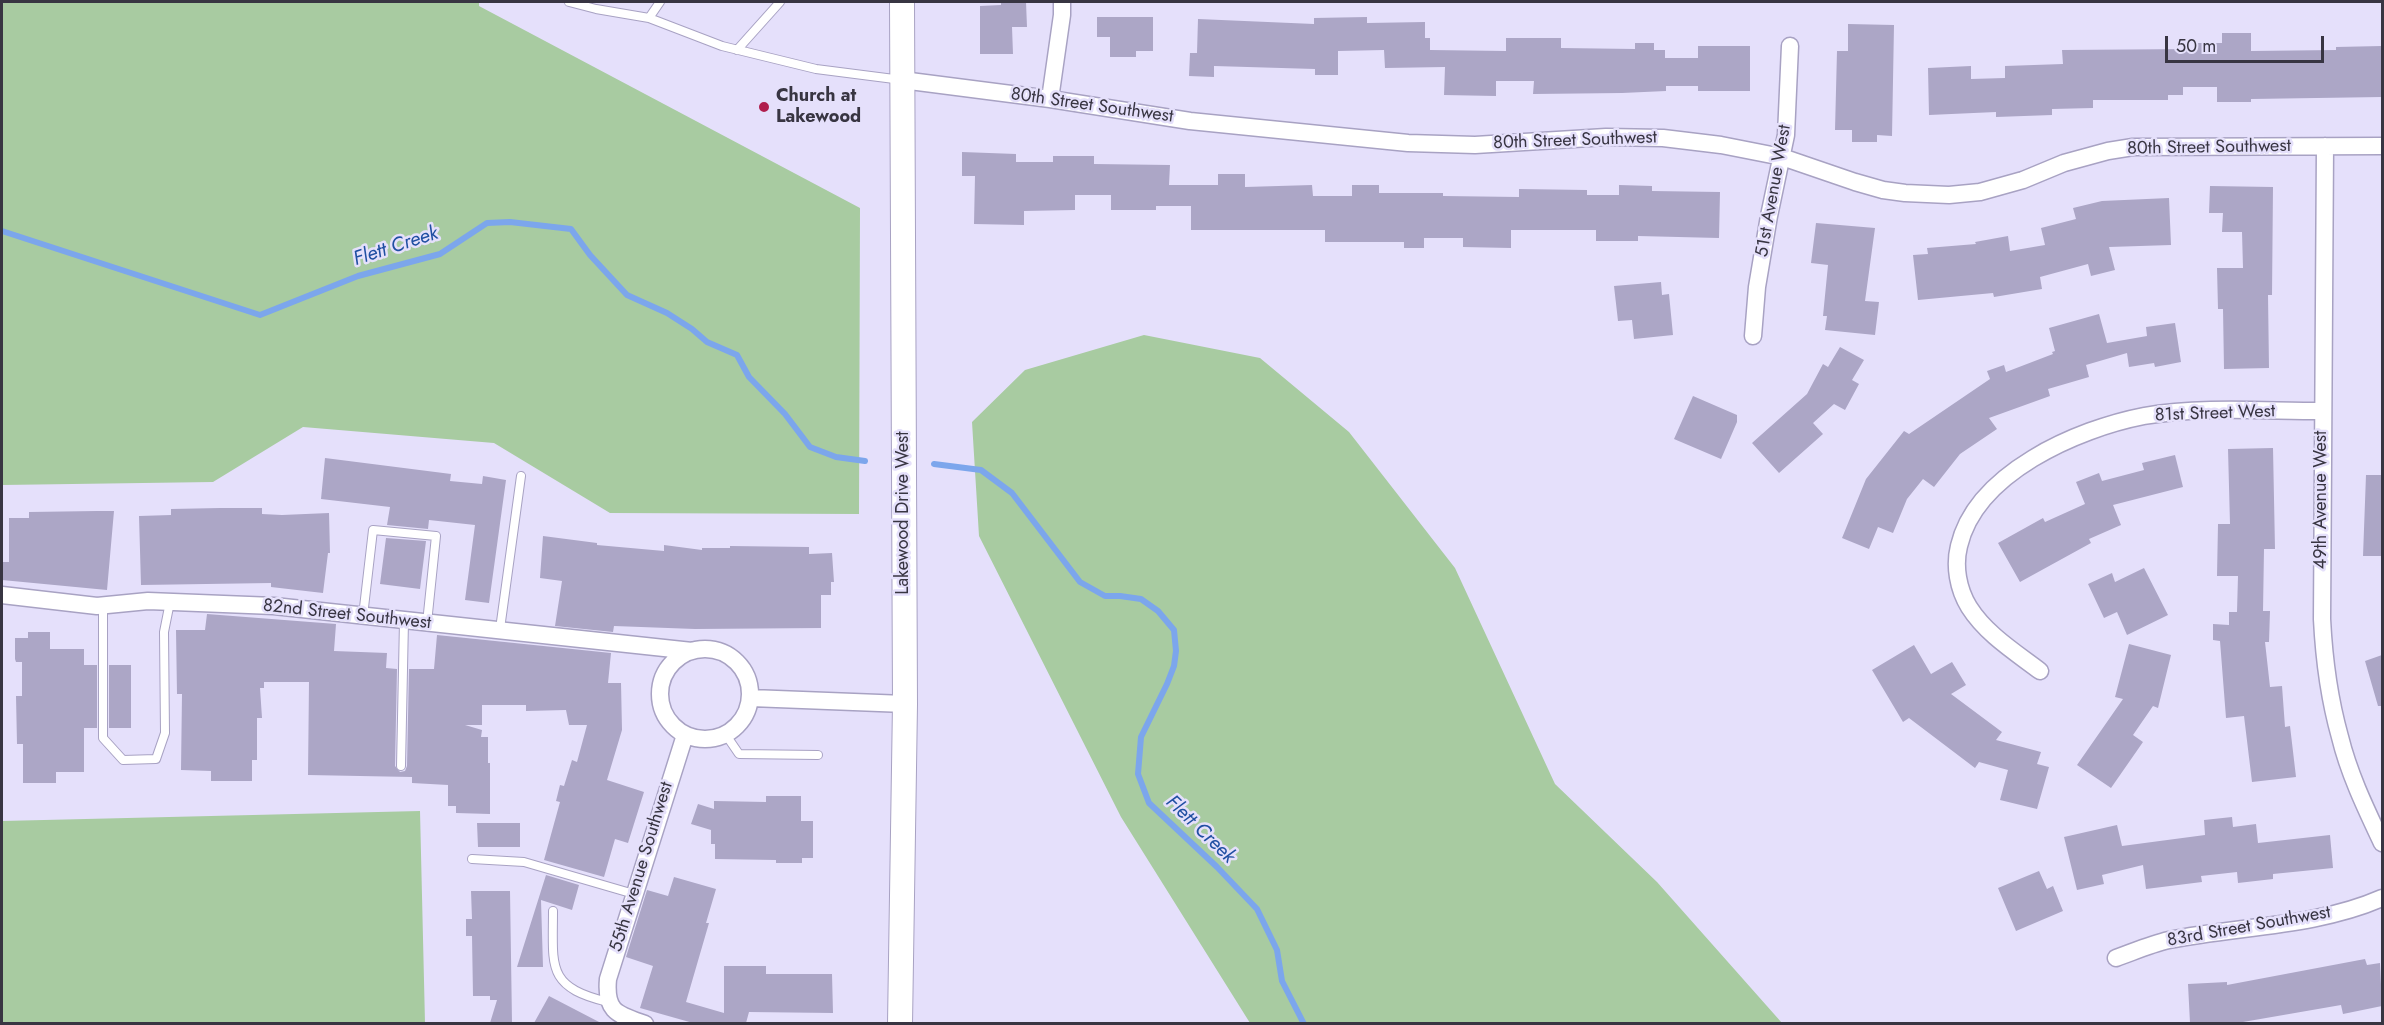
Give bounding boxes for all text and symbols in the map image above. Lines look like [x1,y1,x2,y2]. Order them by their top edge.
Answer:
scale bar [2168,24,2327,62]
text: 50 m [2176,33,2216,59]
street label: 80th Street Southwest [1009,84,1175,128]
place label: Church at Lakewood [776,86,861,128]
marker: Church at Lakewood [757,100,771,114]
street label: 51st Avenue West [1752,123,1796,259]
street label: 80th Street Southwest [1493,127,1657,155]
street label: 80th Street Southwest [2127,136,2291,160]
water label: Flett Creek [351,222,441,272]
street label: 81st Street West [2154,401,2276,427]
street label: Lakewood Drive West [893,431,915,595]
street label: 49th Avenue West [2311,431,2333,569]
street label: 82nd Street Southwest [262,595,432,635]
street label: 55th Avenue Southwest [606,779,678,955]
water label: Flett Creek [1160,791,1240,869]
street label: 83rd Street Southwest [2166,902,2332,952]

